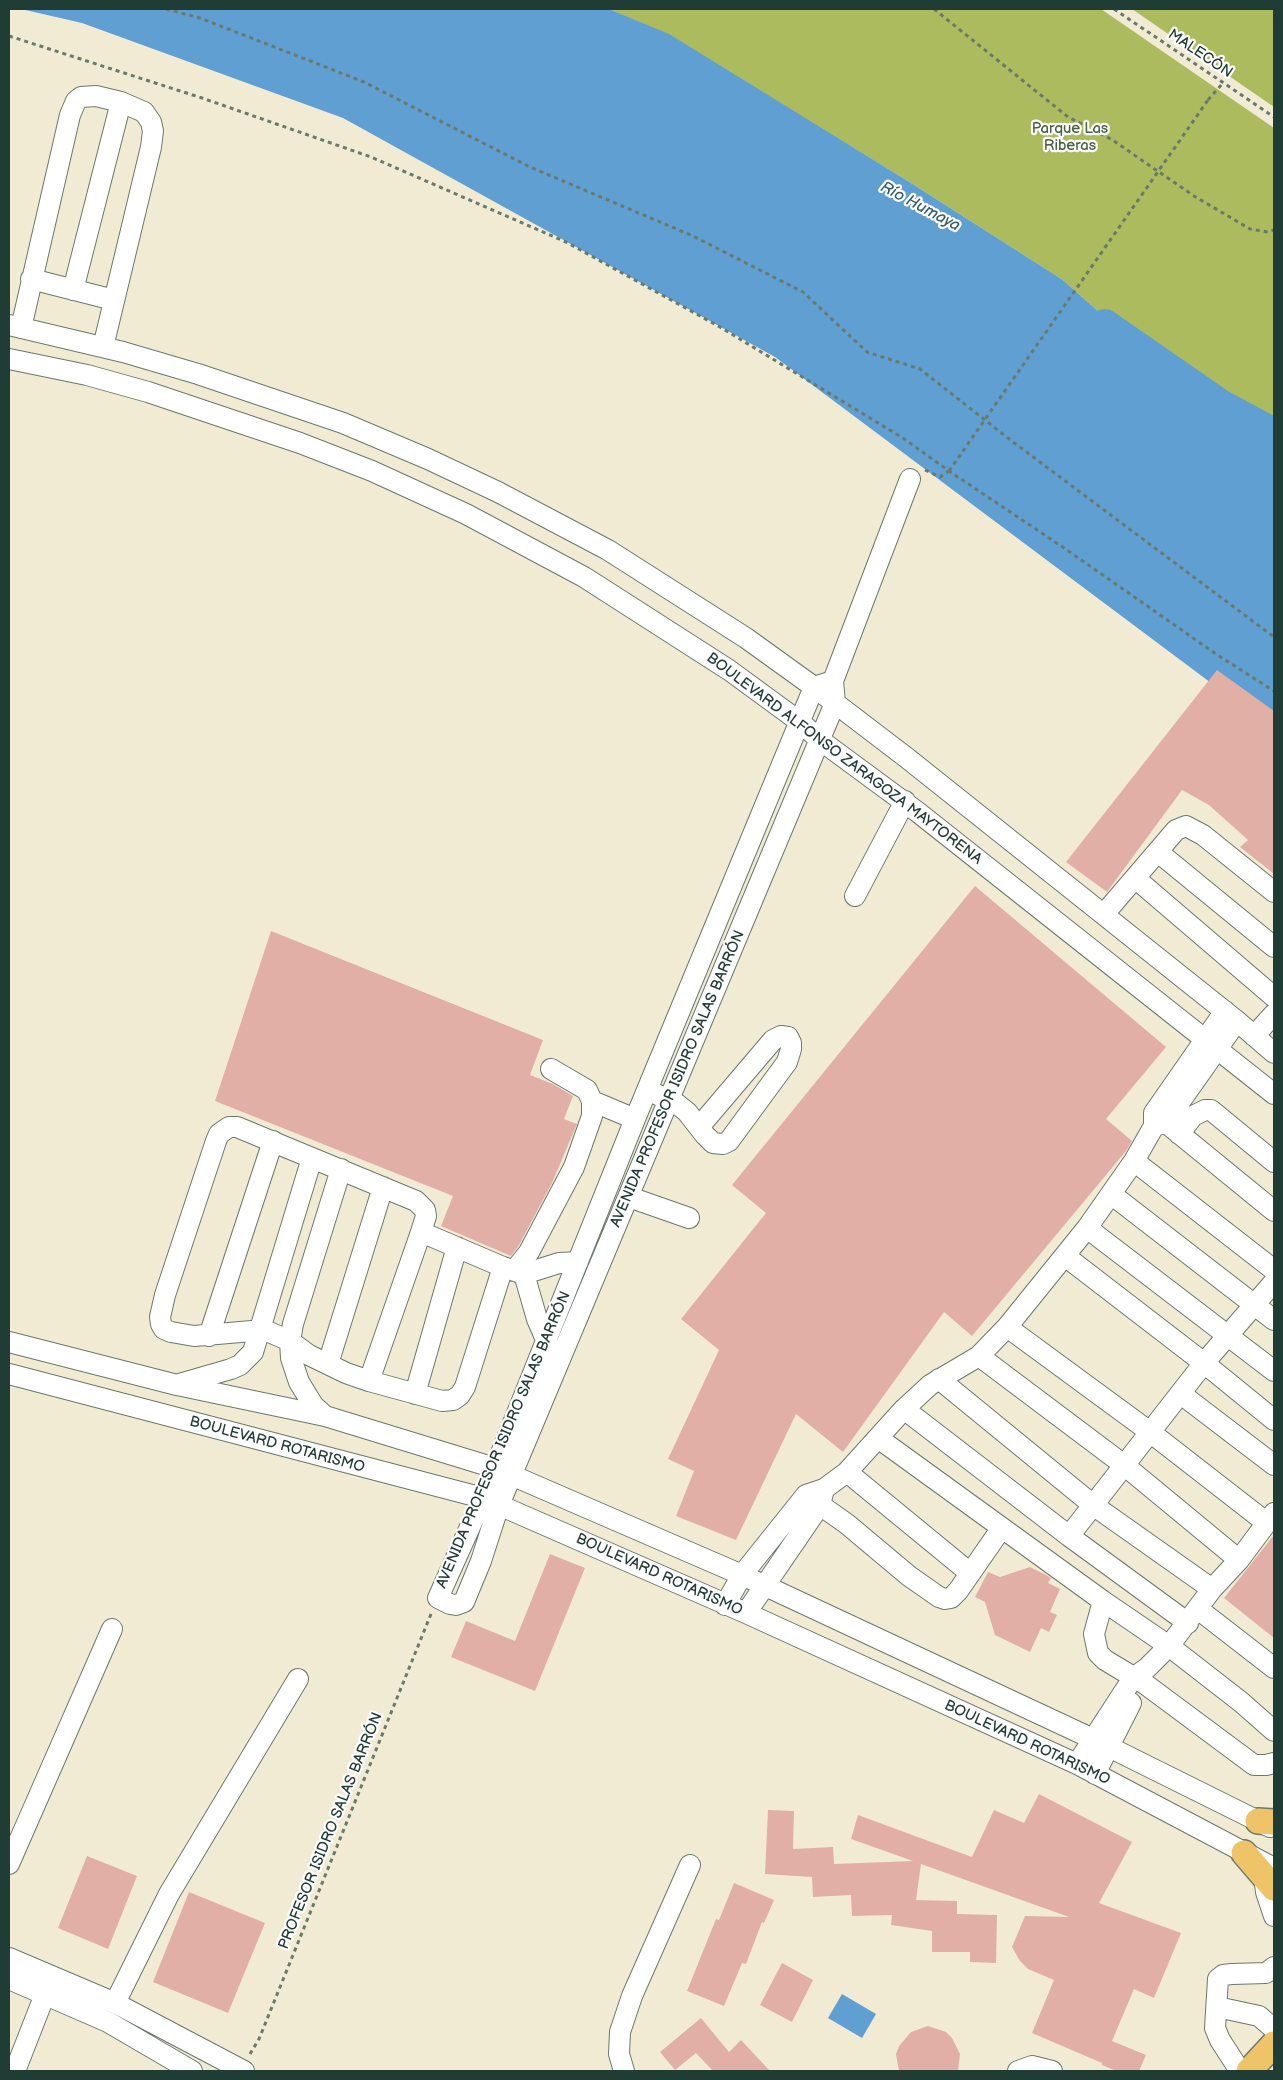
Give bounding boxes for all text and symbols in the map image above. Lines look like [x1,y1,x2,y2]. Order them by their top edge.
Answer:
street label: MALECÓN [1164,26,1236,82]
park label: Parque Las Riberas [1032,120,1108,155]
water label: Río Humaya [877,178,963,236]
street label: BOULEVARD ALFONSO ZARAGOZA MAYTORENA [703,649,985,869]
street label: AVENIDA PROFESOR ISIDRO SALAS BARRÓN [607,928,749,1230]
street label: AVENIDA PROFESOR ISIDRO SALAS BARRÓN [433,1289,575,1591]
street label: BOULEVARD ROTARISMO [187,1413,367,1477]
street label: BOULEVARD ROTARISMO [573,1530,745,1620]
street label: BOULEVARD ROTARISMO [941,1697,1113,1789]
street label: PROFESOR ISIDRO SALAS BARRÓN [275,1710,387,1952]

